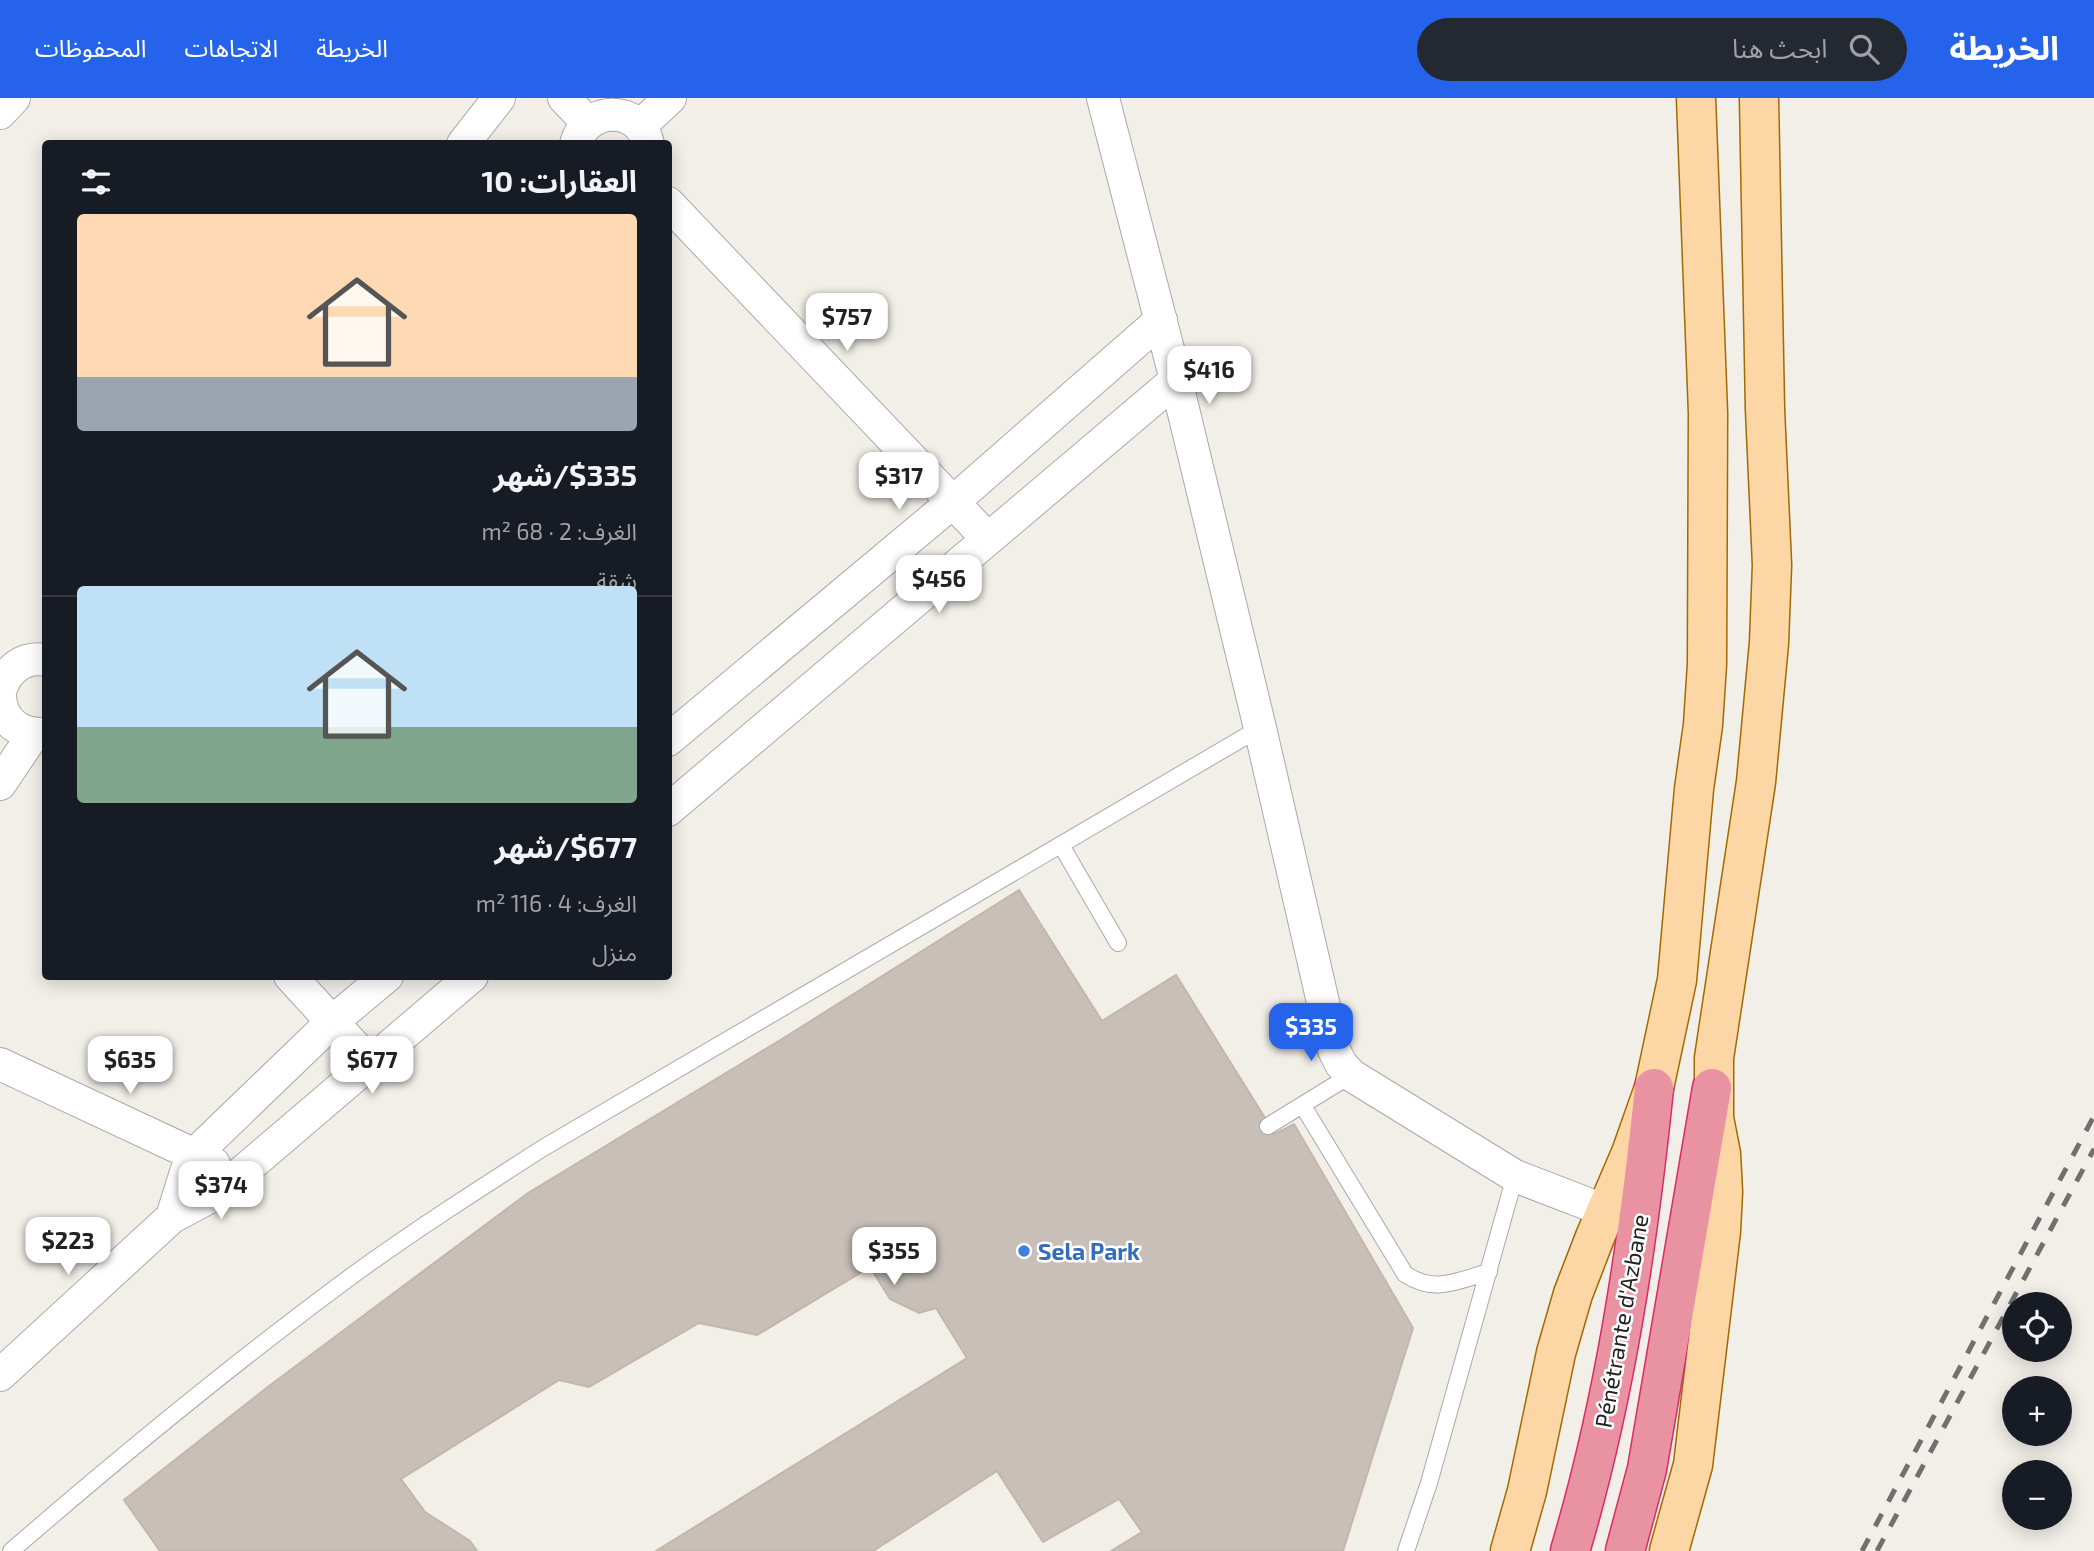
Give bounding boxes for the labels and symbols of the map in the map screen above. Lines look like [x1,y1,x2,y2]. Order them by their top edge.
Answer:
pin: $757 [806,294,888,353]
pin: $416 [1168,346,1250,406]
pin: $317 [858,452,940,512]
pin: $456 [898,556,980,615]
pin: $335 [1270,1004,1352,1063]
pin: $635 [89,1037,171,1096]
pin: $677 [331,1037,413,1096]
pin: $374 [180,1162,262,1221]
street label: Pénétrante d'Azbane [1588,1212,1654,1430]
pin: $223 [27,1218,109,1277]
pin: $355 [853,1228,935,1287]
place label: Sela Park [1038,1237,1140,1265]
marker: Sela Park [1016,1243,1032,1259]

